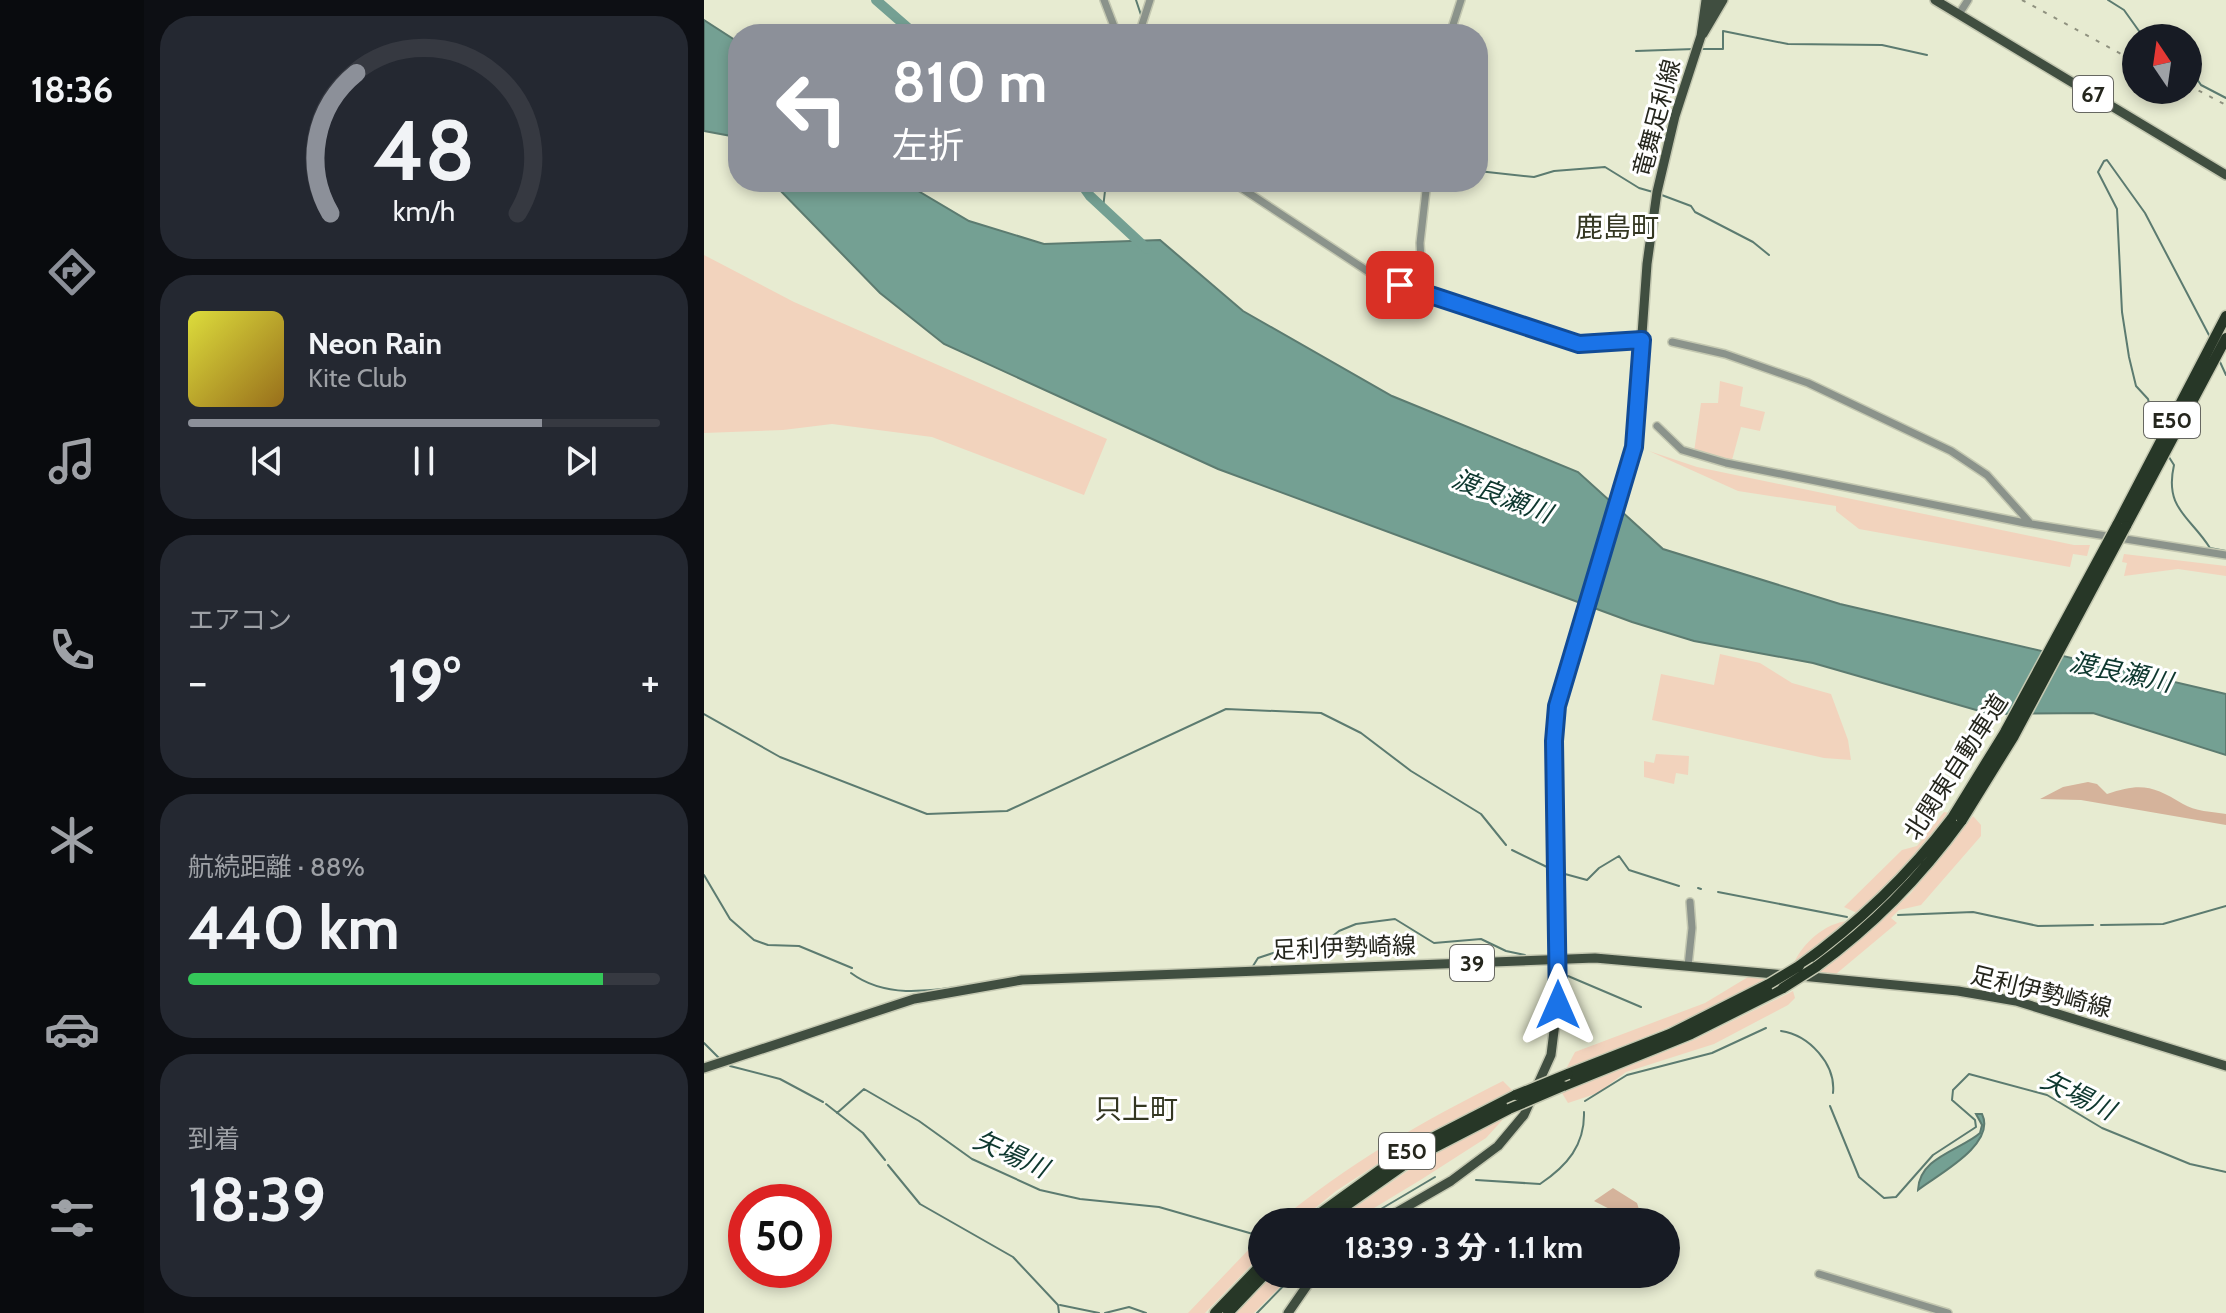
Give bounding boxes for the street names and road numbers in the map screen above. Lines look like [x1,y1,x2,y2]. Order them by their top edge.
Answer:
street label: 竜舞足利線 [1627,56,1686,180]
road number: 67 [2073,76,2113,112]
road number: E50 [2144,402,2200,438]
street label: 北関東自動車道 [1898,688,2013,845]
street label: 足利伊勢崎線 [1272,930,1416,965]
road number: 39 [1450,945,1494,981]
street label: 足利伊勢崎線 [1968,960,2114,1023]
road number: E50 [1379,1133,1435,1169]

